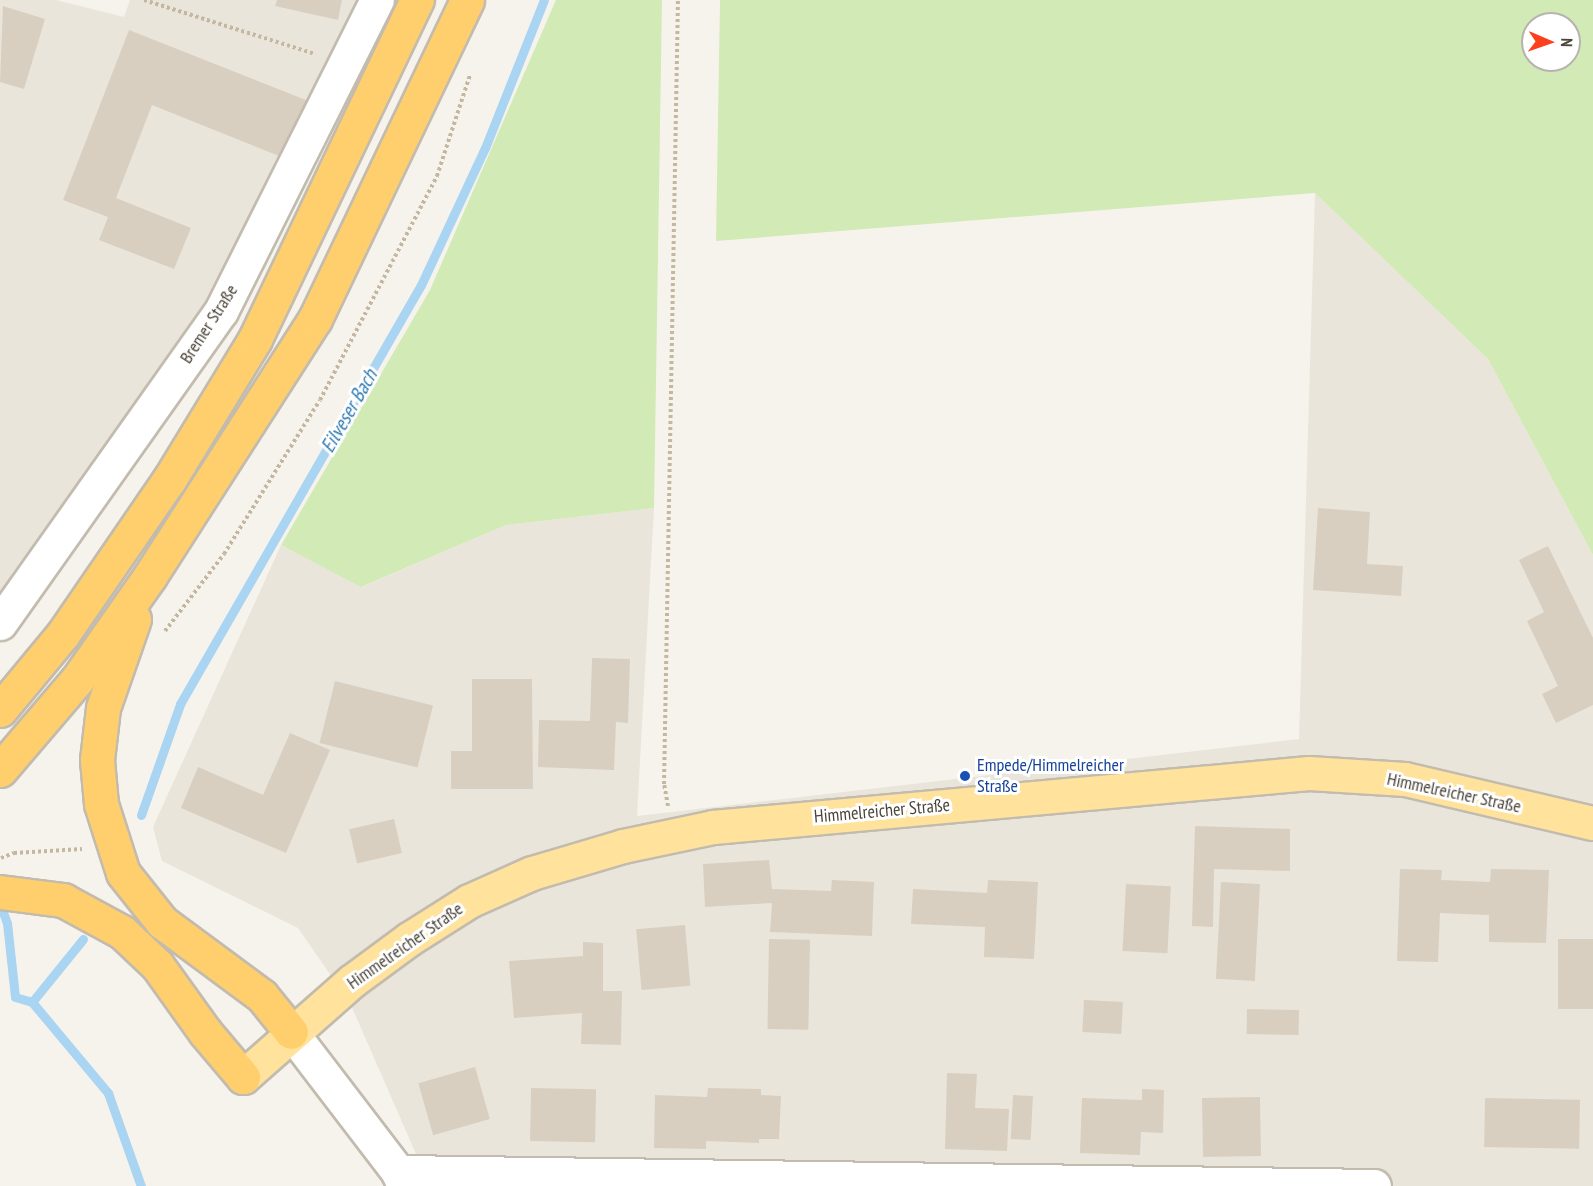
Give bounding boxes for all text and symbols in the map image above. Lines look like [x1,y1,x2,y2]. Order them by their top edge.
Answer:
north arrow [1521,12,1581,72]
text: N [1557,38,1577,47]
street label: Bremer Straße [176,280,242,368]
water label: Eilveser Bach [316,365,382,457]
place label: Empede/Himmelreicher Straße [977,755,1124,798]
street label: Himmelreicher Straße [1385,768,1523,818]
marker: Empede/Himmelreicher Straße [958,769,972,783]
street label: Himmelreicher Straße [813,794,951,828]
street label: Himmelreicher Straße [343,898,467,994]

